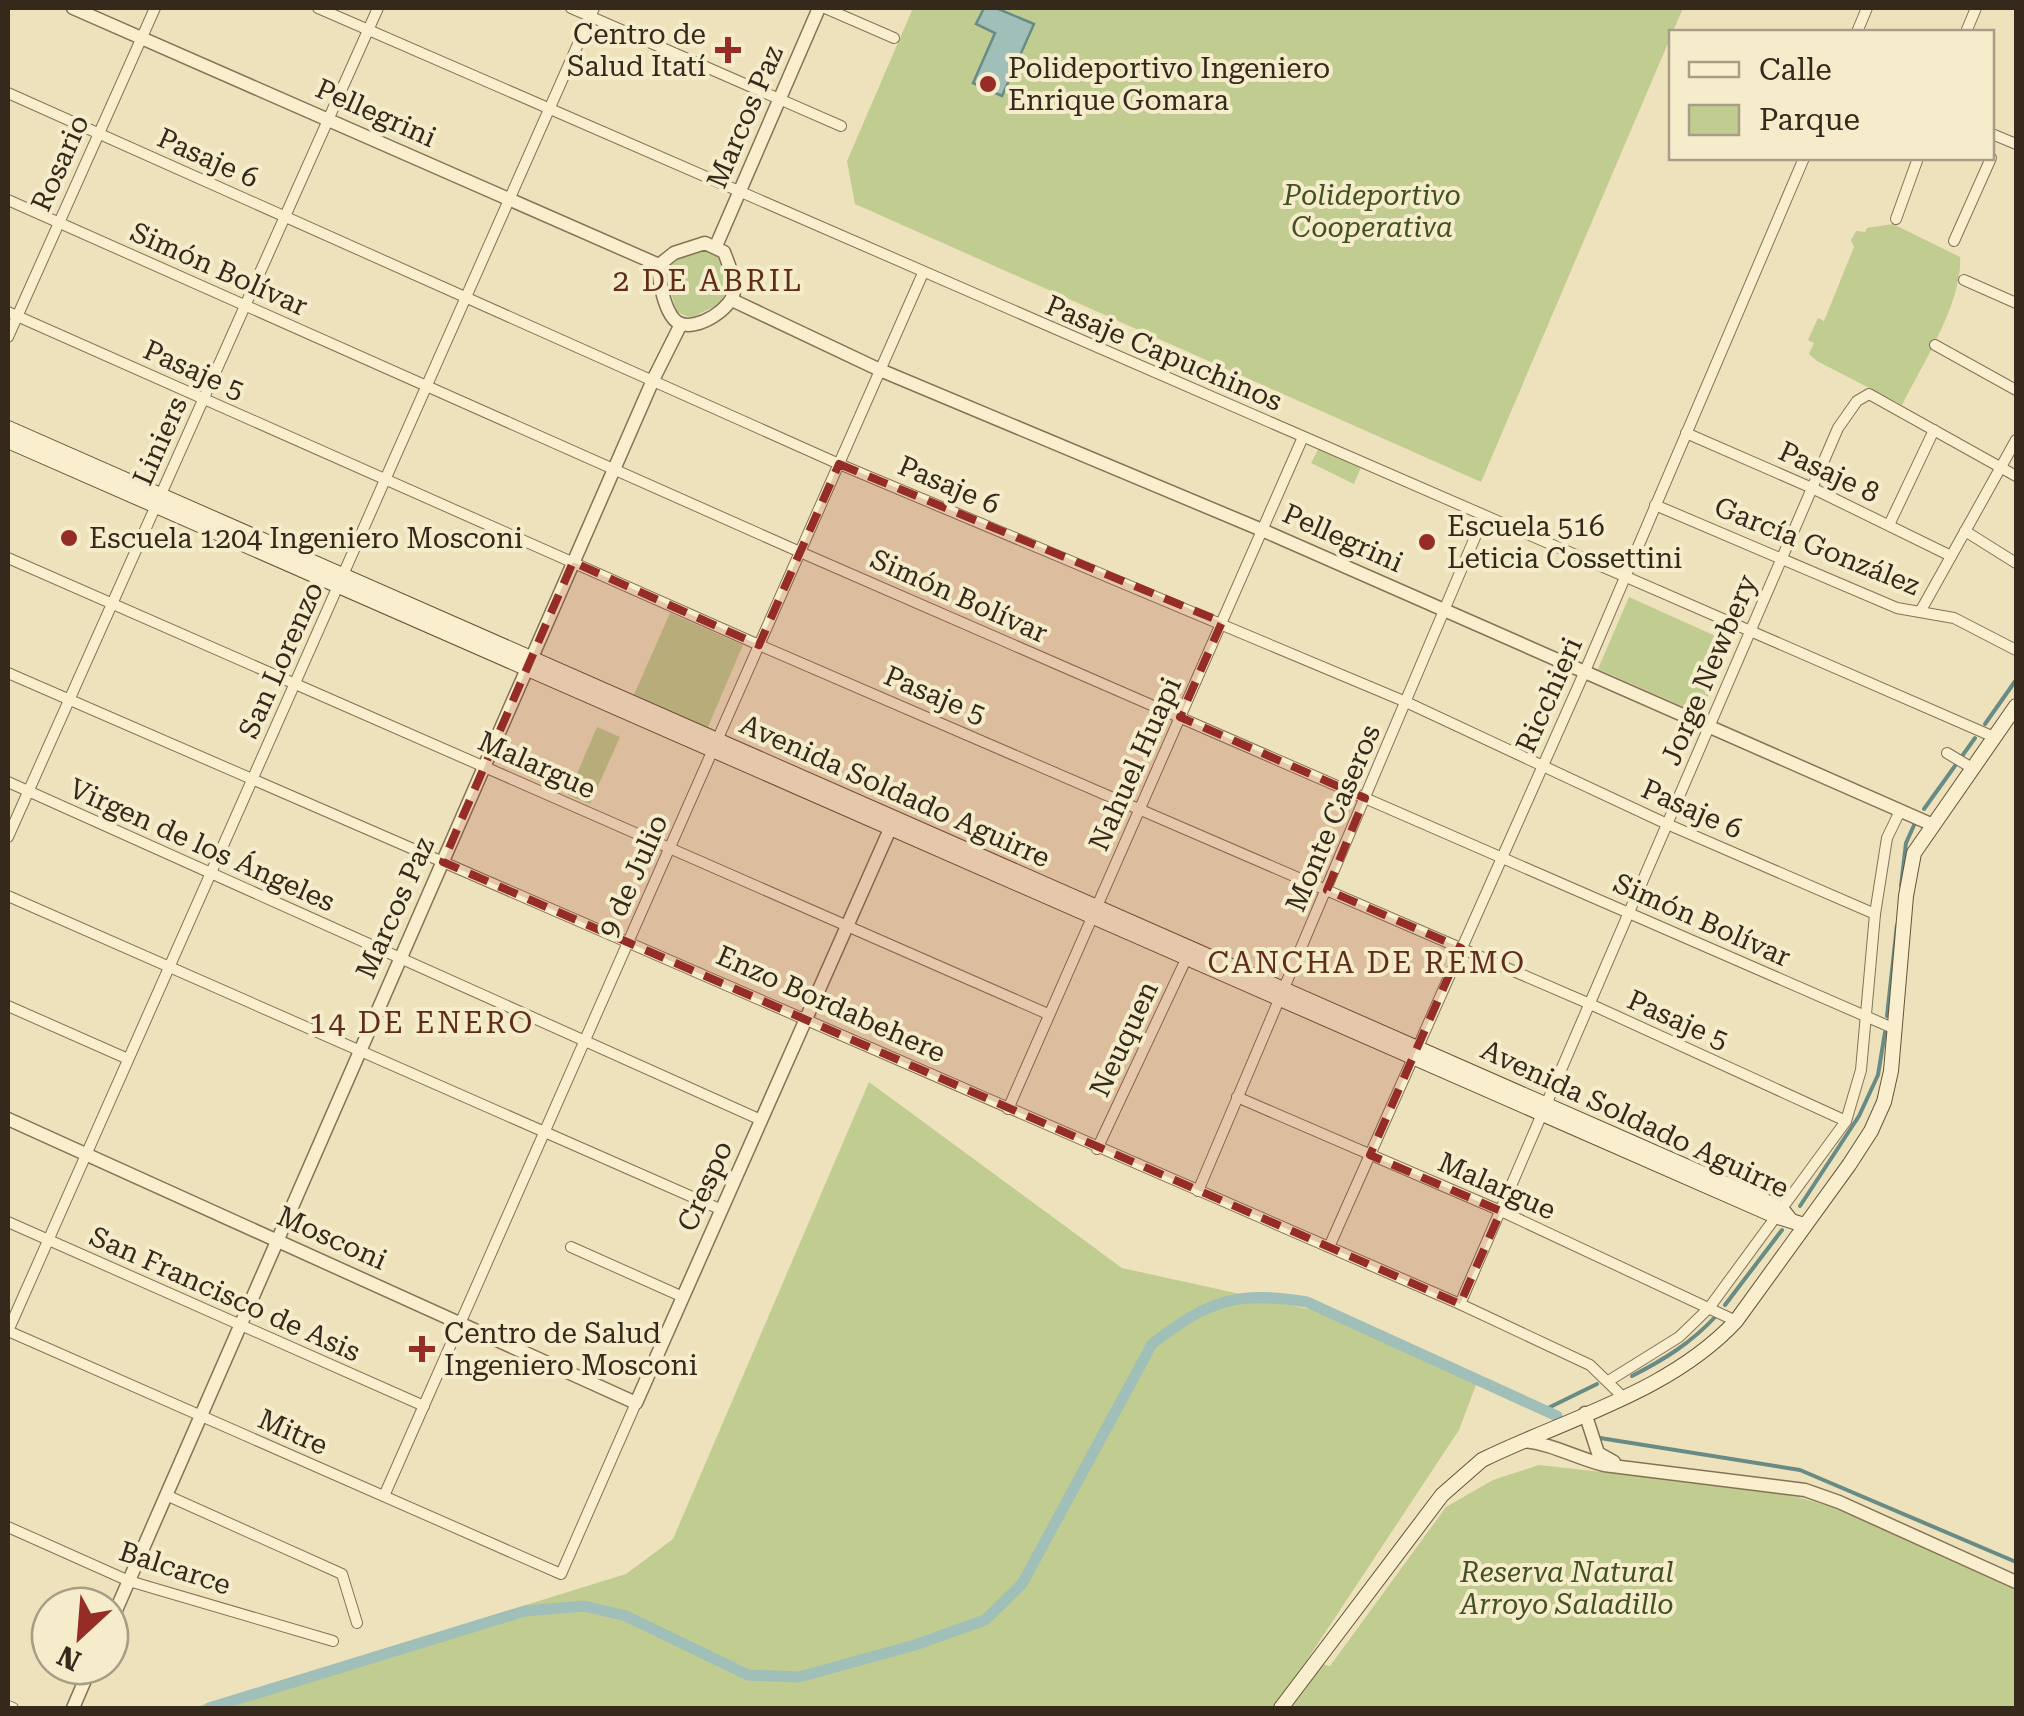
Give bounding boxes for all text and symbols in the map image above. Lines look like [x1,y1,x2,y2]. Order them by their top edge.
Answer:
place label: Centro de Salud Itatí [567,18,706,83]
legend [1669,30,1994,160]
marker: Centro de Salud Itatí [715,37,741,63]
street label: Marcos Paz [700,41,790,193]
place label: Polideportivo Ingeniero Enrique Gomara [1008,52,1330,117]
text: Calle [1759,52,1832,87]
street label: Pellegrini [311,72,441,154]
marker: Polideportivo Ingeniero Enrique Gomara [977,73,999,95]
text: Parque [1759,102,1860,137]
street label: Rosario [24,110,96,216]
street label: Pasaje 6 [152,121,264,195]
park label: Polideportivo Cooperativa [1282,179,1461,244]
street label: Simón Bolívar [125,215,313,323]
district label: 2 DE ABRIL [612,263,804,298]
street label: Pasaje Capuchinos [1041,288,1287,418]
street label: Pasaje 5 [138,333,250,407]
street label: Liniers [126,392,194,490]
street label: Pasaje 8 [1773,434,1885,510]
street label: Pasaje 6 [893,449,1005,521]
street label: García González [1710,490,1924,602]
street label: Pellegrini [1278,497,1408,579]
place label: Escuela 516 Leticia Cossettini [1447,510,1682,575]
place label: Escuela 1204 Ingeniero Mosconi [89,522,523,555]
marker: Escuela 1204 Ingeniero Mosconi [58,527,80,549]
marker: Escuela 516 Leticia Cossettini [1416,531,1438,553]
street label: Simón Bolívar [865,542,1053,650]
street label: Jorge Newbery [1654,569,1764,770]
street label: San Lorenzo [232,577,330,743]
street label: Ricchieri [1509,632,1589,758]
street label: Pasaje 5 [879,659,991,731]
street label: Nahuel Huapi [1082,672,1188,856]
street label: Avenida Soldado Aguirre [735,708,1055,874]
street label: Monte Caseros [1279,720,1387,916]
street label: Malargue [473,724,601,806]
street label: Virgen de los Ángeles [64,771,340,918]
street label: Pasaje 6 [1636,772,1748,846]
street label: 9 de Julio [591,810,675,942]
street label: Marcos Paz [349,832,441,984]
street label: Simón Bolívar [1608,866,1796,974]
street label: Enzo Bordabehere [711,939,951,1069]
district label: CANCHA DE REMO [1207,945,1527,980]
street label: Neuquen [1083,976,1165,1102]
street label: Pasaje 5 [1622,983,1734,1057]
district label: 14 DE ENERO [309,1005,535,1040]
street label: Avenida Soldado Aguirre [1476,1033,1794,1205]
street label: Crespo [671,1136,739,1236]
street label: Malargue [1433,1145,1561,1227]
street label: Mosconi [272,1199,392,1277]
street label: San Francisco de Asis [85,1219,365,1369]
place label: Centro de Salud Ingeniero Mosconi [444,1317,698,1382]
marker: Centro de Salud Ingeniero Mosconi [409,1336,435,1362]
street label: Mitre [253,1402,333,1462]
street label: Balcarce [115,1534,235,1602]
park label: Reserva Natural Arroyo Saladillo [1458,1556,1674,1621]
north arrow [30,1586,130,1686]
text: N [52,1638,86,1678]

